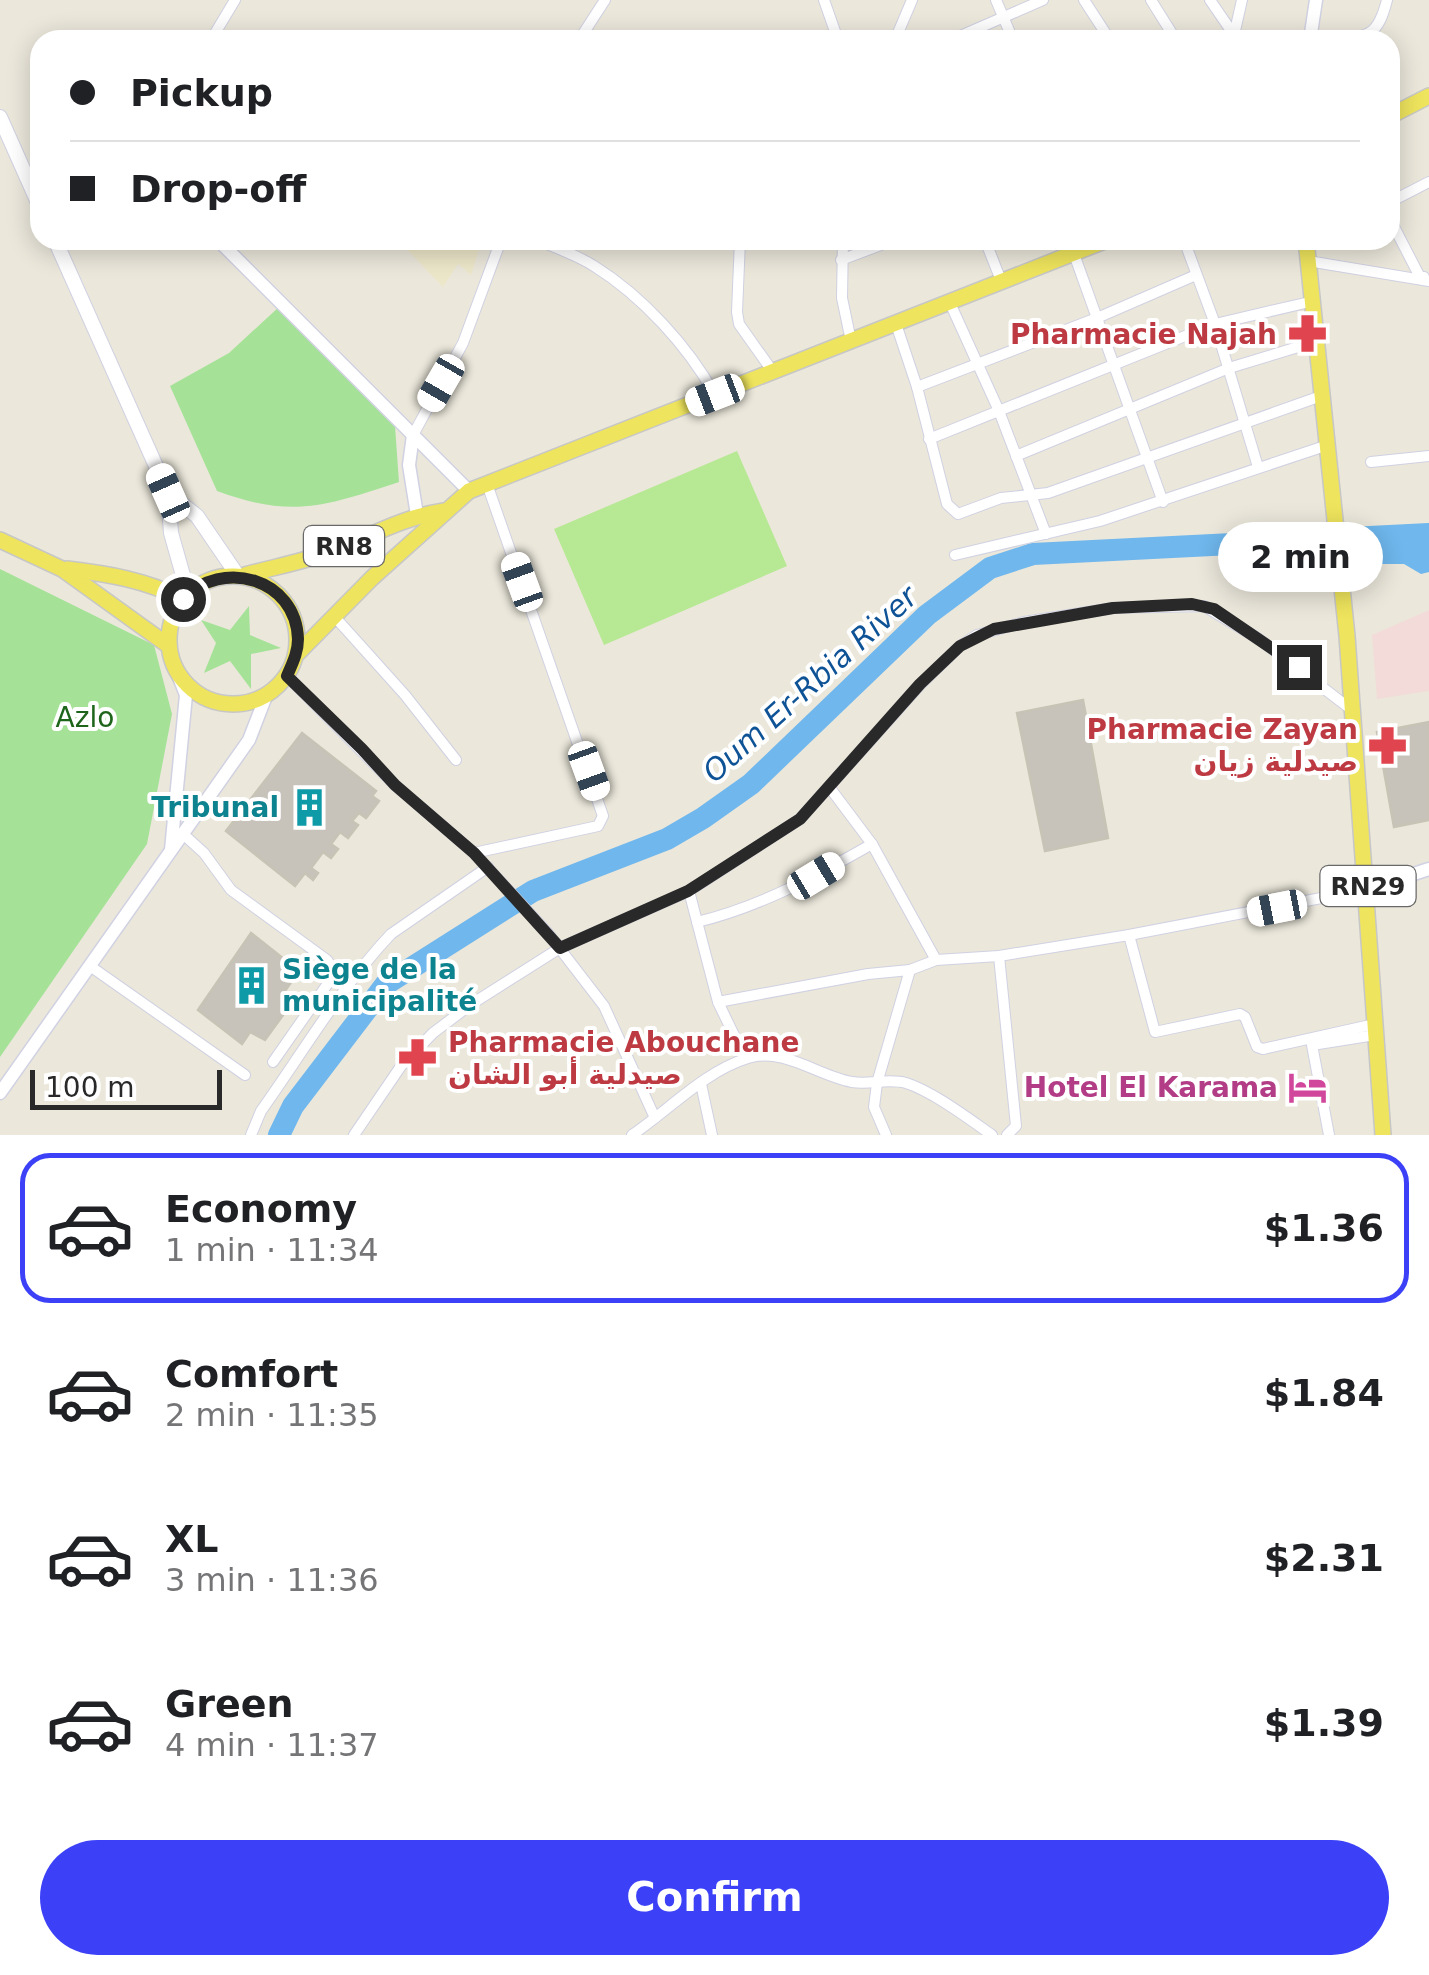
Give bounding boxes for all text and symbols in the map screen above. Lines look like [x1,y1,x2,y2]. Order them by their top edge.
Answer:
text: Pickup [130,71,273,115]
text: Drop-off [130,167,306,211]
pharmacy icon: Pharmacie Najah [1286,313,1328,355]
place label: Pharmacie Najah [1010,318,1277,351]
car [413,350,469,416]
car [682,370,748,420]
car [142,459,194,527]
callout: 2 min [1216,522,1382,592]
road number: RN8 [304,526,384,566]
text: 2 min [1250,538,1351,576]
car [498,549,546,615]
route start [161,577,206,622]
water label: Oum Er-Rbia River [696,578,925,789]
route end [1277,645,1322,690]
park label: Azlo [56,701,114,734]
place label: Pharmacie Zayan صيدلية زيان [1086,713,1358,778]
pharmacy icon: Pharmacie Zayan صيدلية زيان [1367,724,1409,766]
car [565,738,613,804]
building icon: Tribunal [288,786,330,828]
place label: Tribunal [151,791,279,824]
car [783,848,849,904]
road number: RN29 [1320,866,1416,906]
car [1245,888,1309,928]
place label: Siège de la municipalité [282,953,477,1018]
building icon: Siège de la municipalité [231,964,273,1006]
place label: Pharmacie Abouchane صيدلية أبو الشان [448,1026,799,1091]
pharmacy icon: Pharmacie Abouchane صيدلية أبو الشان [397,1037,439,1079]
scale bar [30,1065,222,1110]
hotel icon: Hotel El Karama [1287,1066,1329,1108]
text: 100 m [45,1071,135,1104]
place label: Hotel El Karama [1024,1071,1278,1104]
icon: car [45,1183,135,1273]
text: Economy [165,1187,357,1231]
text: $1.36 [1264,1206,1384,1250]
text: 1 min · 11:34 [165,1231,379,1269]
icon: car [45,1348,135,1438]
text: Comfort [165,1352,338,1396]
text: $1.84 [1264,1371,1384,1415]
text: 2 min · 11:35 [165,1396,379,1434]
icon: car [45,1513,135,1603]
text: XL [165,1517,219,1561]
text: $2.31 [1264,1536,1384,1580]
text: 3 min · 11:36 [165,1561,379,1599]
icon: car [45,1678,135,1768]
text: Green [165,1682,294,1726]
text: $1.39 [1264,1701,1384,1745]
text: 4 min · 11:37 [165,1726,379,1764]
button: Confirm [40,1840,1389,1955]

